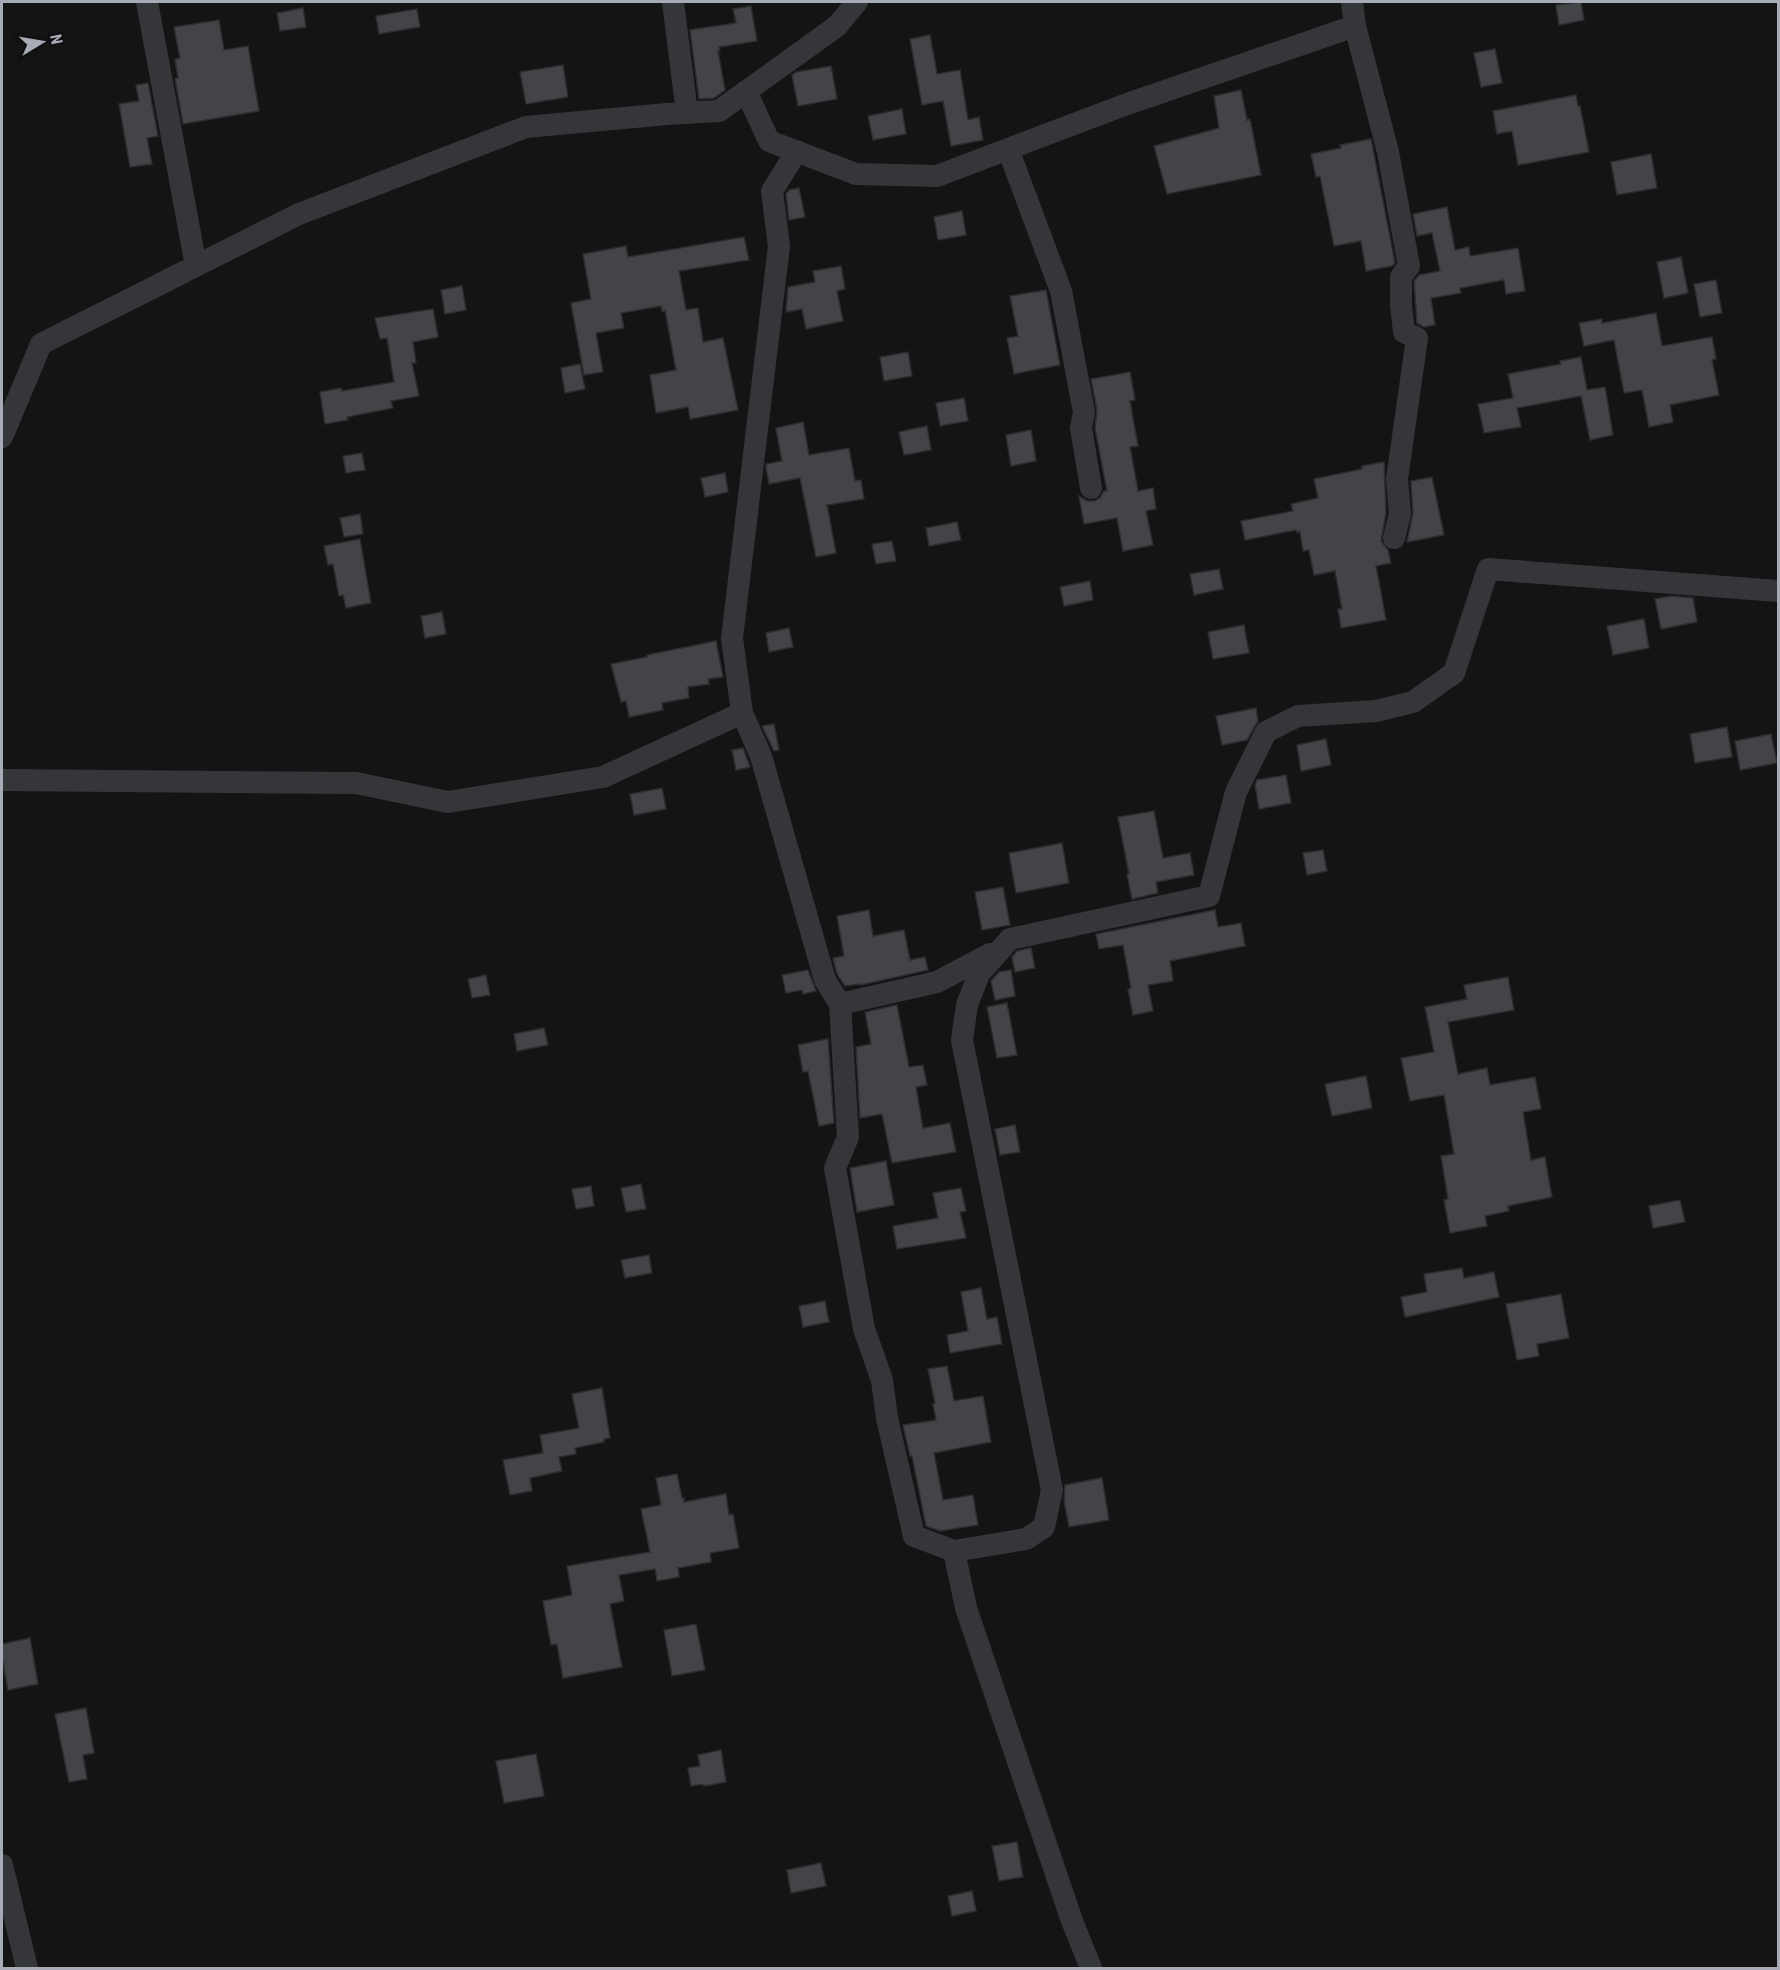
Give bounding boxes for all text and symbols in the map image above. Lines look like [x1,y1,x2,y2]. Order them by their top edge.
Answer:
north arrow [12,12,72,72]
text: N [46,33,66,46]

